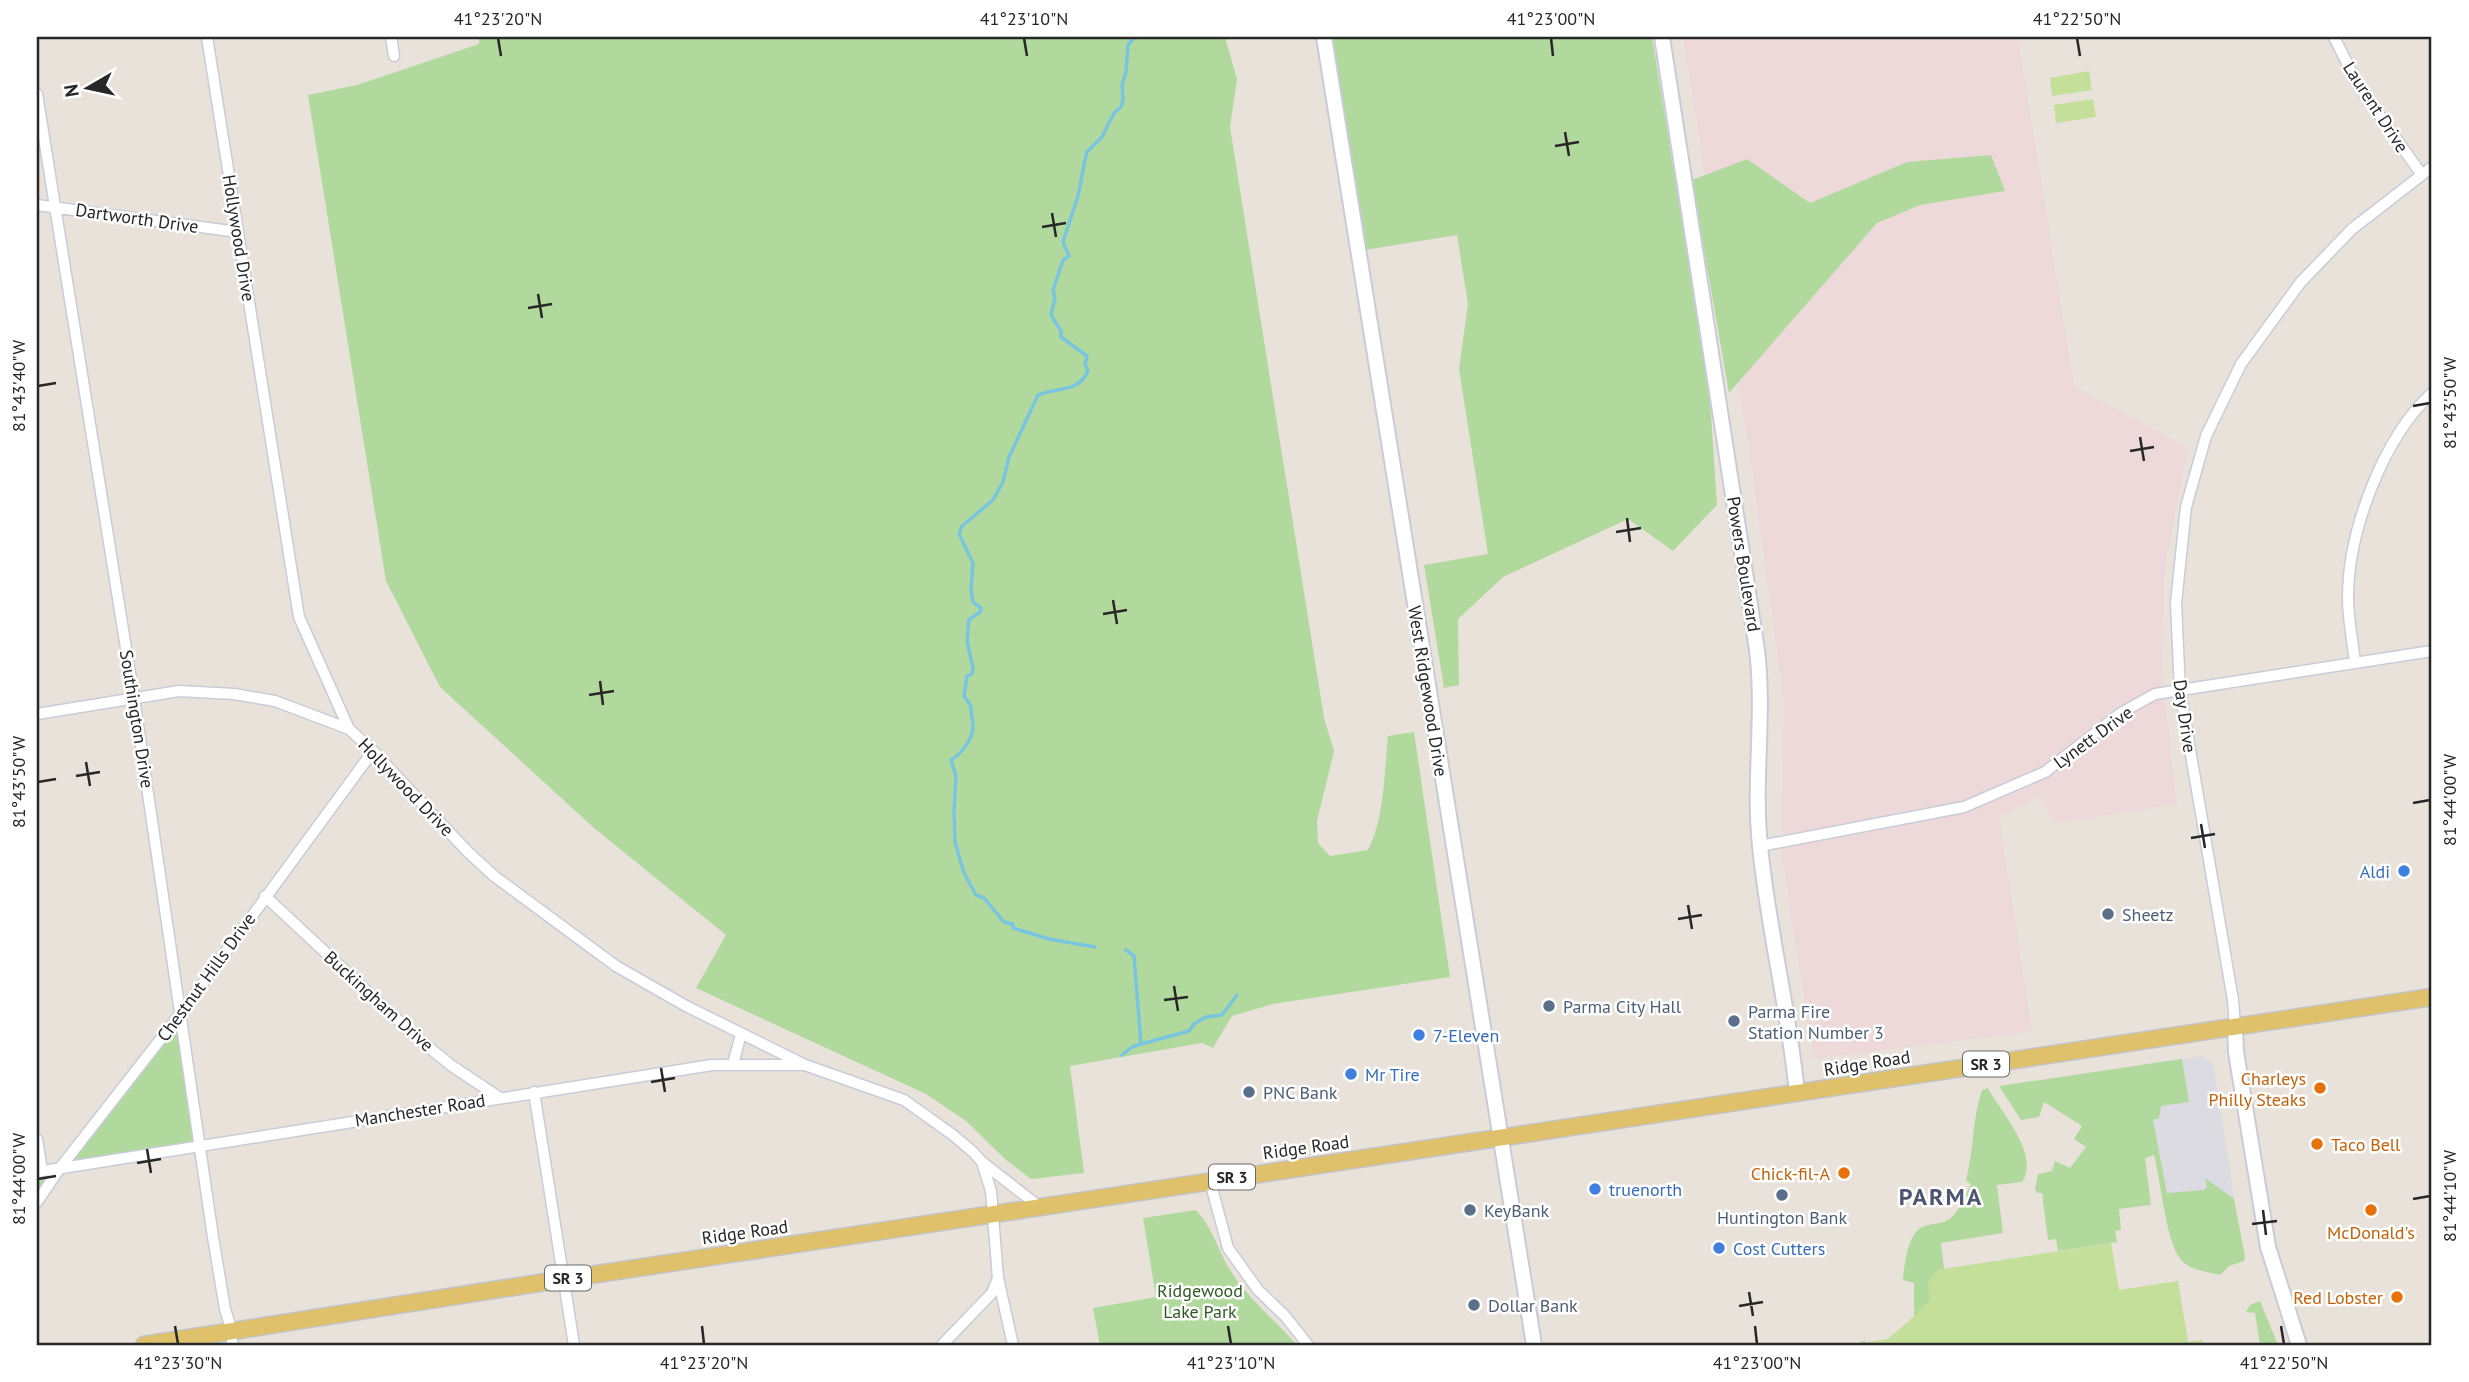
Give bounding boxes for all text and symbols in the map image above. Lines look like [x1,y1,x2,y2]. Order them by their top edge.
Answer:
text: 41°23'20"N [454,7,542,30]
text: 41°23'10"N [980,7,1068,30]
text: 41°23'00"N [1507,7,1595,30]
text: 41°22'50"N [2033,7,2121,30]
north arrow [52,52,122,122]
street label: Laurent Drive [2338,57,2414,157]
text: N [58,83,84,99]
street label: Hollywood Drive [218,173,260,303]
street label: Dartworth Drive [74,198,200,238]
text: 81°43'40"W [7,340,30,432]
text: 81°43'50"W [2438,357,2461,449]
street label: Powers Boulevard [1722,495,1766,633]
street label: West Ridgewood Drive [1403,604,1453,778]
street label: Southington Drive [115,648,159,790]
street label: Day Drive [2168,678,2202,754]
street label: Lynett Drive [2049,701,2137,773]
street label: Hollywood Drive [353,733,459,841]
text: 81°43'50"W [7,736,30,828]
text: 81°44'00"W [2438,754,2461,846]
place label: Aldi [2360,860,2390,883]
marker: Aldi [2396,863,2412,879]
place label: Sheetz [2122,903,2174,926]
marker: Sheetz [2100,906,2116,922]
street label: Chestnut Hills Drive [152,908,260,1046]
street label: Buckingham Drive [319,946,439,1056]
place label: Parma City Hall [1563,995,1682,1018]
marker: Parma City Hall [1541,998,1557,1014]
place label: Parma Fire Station Number 3 [1748,1000,1884,1044]
marker: Parma Fire Station Number 3 [1726,1013,1742,1029]
place label: 7-Eleven [1433,1024,1499,1047]
marker: 7-Eleven [1411,1027,1427,1043]
street label: Ridge Road [1822,1045,1912,1081]
road number: SR 3 [1963,1052,2009,1076]
place label: Mr Tire [1365,1063,1420,1086]
marker: Mr Tire [1343,1066,1359,1082]
place label: Charleys Philly Steaks [2208,1067,2306,1111]
marker: Charleys Philly Steaks [2312,1080,2328,1096]
place label: PNC Bank [1263,1081,1338,1104]
marker: PNC Bank [1241,1084,1257,1100]
street label: Manchester Road [353,1088,487,1132]
street label: Ridge Road [1261,1130,1351,1164]
text: 81°44'00"W [7,1133,30,1225]
place label: Taco Bell [2331,1133,2401,1156]
marker: Taco Bell [2309,1136,2325,1152]
text: 81°44'10"W [2438,1150,2461,1242]
place label: Chick-fil-A [1751,1162,1830,1185]
road number: SR 3 [1209,1164,1255,1190]
marker: Chick-fil-A [1836,1165,1852,1181]
place label: truenorth [1609,1178,1682,1201]
marker: truenorth [1587,1181,1603,1197]
district label: PARMA [1899,1181,1983,1212]
marker: Huntington Bank [1774,1187,1790,1203]
place label: KeyBank [1484,1199,1550,1222]
marker: KeyBank [1462,1202,1478,1218]
marker: McDonald's [2363,1202,2379,1218]
place label: Huntington Bank [1717,1206,1847,1229]
street label: Ridge Road [700,1215,790,1249]
place label: McDonald's [2327,1221,2415,1244]
place label: Cost Cutters [1733,1237,1825,1260]
marker: Cost Cutters [1711,1240,1727,1256]
road number: SR 3 [545,1266,591,1290]
park label: Ridgewood Lake Park [1157,1279,1243,1323]
place label: Red Lobster [2293,1286,2383,1309]
marker: Red Lobster [2389,1289,2405,1305]
place label: Dollar Bank [1488,1294,1578,1317]
marker: Dollar Bank [1466,1297,1482,1313]
text: 41°23'30"N [134,1351,222,1374]
text: 41°23'20"N [660,1351,748,1374]
text: 41°23'10"N [1187,1351,1275,1374]
text: 41°23'00"N [1713,1351,1801,1374]
text: 41°22'50"N [2240,1351,2328,1374]

